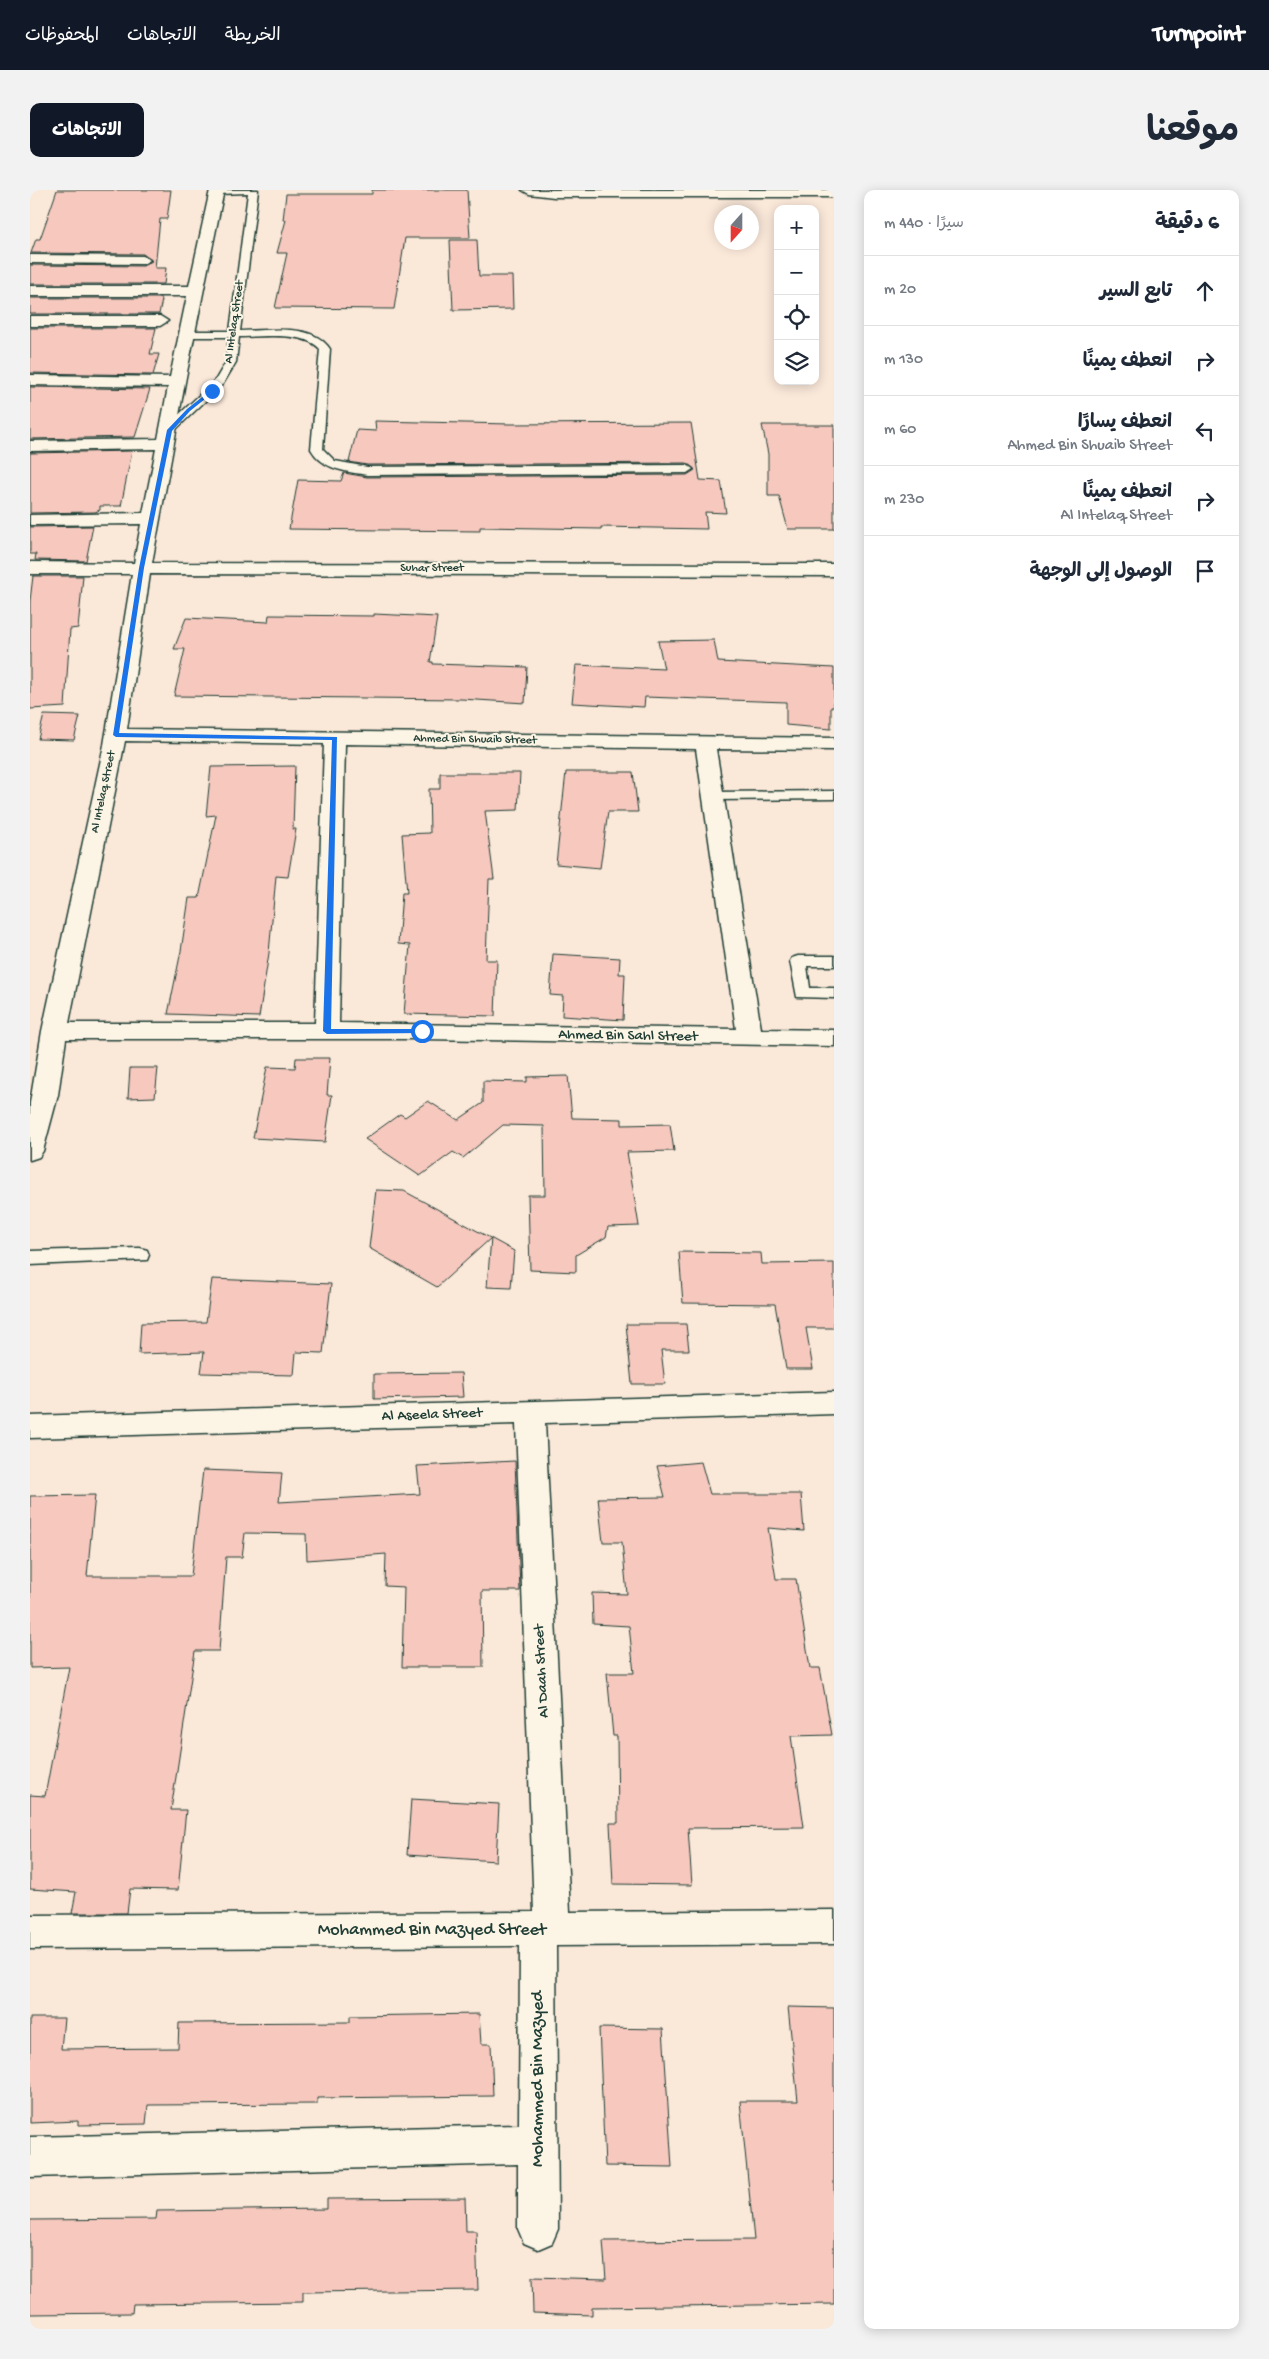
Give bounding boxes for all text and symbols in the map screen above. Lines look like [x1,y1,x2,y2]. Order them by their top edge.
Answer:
text: Turnpoint [1153,21,1244,50]
text: المحفوظات [25,26,99,47]
text: الاتجاهات [127,26,197,47]
text: الخريطة [225,26,281,47]
button: الاتجاهات [30,103,144,157]
text: موقعنا [1146,113,1239,154]
north arrow [714,205,759,250]
map controls [774,205,819,385]
button: + [774,205,819,250]
text: 6 دقيقة [1155,212,1219,237]
text: سيرًا · 440 m [884,215,964,234]
button: − [774,250,819,295]
icon: ahead [1191,277,1219,305]
street label: Al Intelaq Street [222,279,248,364]
text: 20 m [884,281,916,300]
text: تابع السير [1100,281,1172,304]
button: locate [774,295,819,340]
button: layers [774,340,819,385]
icon: right [1191,347,1219,375]
text: 130 m [884,351,923,370]
text: انعطف يمينًا [1083,351,1172,374]
route end [201,380,224,403]
text: انعطف يسارًا [1078,412,1172,435]
icon: left [1191,417,1219,445]
text: 60 m [884,421,916,440]
text: Ahmed Bin Shuaib Street [1007,437,1172,456]
text: انعطف يمينًا [1083,482,1172,505]
icon: right [1191,487,1219,515]
text: 230 m [884,491,924,510]
text: Al Intelaq Street [1061,507,1172,526]
icon: arrive [1191,557,1219,585]
text: الوصول إلى الوجهة [1029,561,1172,584]
street label: Suhar Street [400,562,465,576]
street label: Ahmed Bin Shuaib Street [413,732,538,748]
street label: Al Intelaq Street [88,749,120,834]
route start [411,1020,434,1043]
street label: Ahmed Bin Sahl Street [558,1026,700,1046]
street label: Al Aseela Street [381,1404,485,1426]
street label: Al Daah Street [530,1622,553,1718]
street label: Mohammed Bin Mazyed Street [318,1920,548,1941]
street label: Mohammed Bin Mazyed [528,1989,549,2167]

